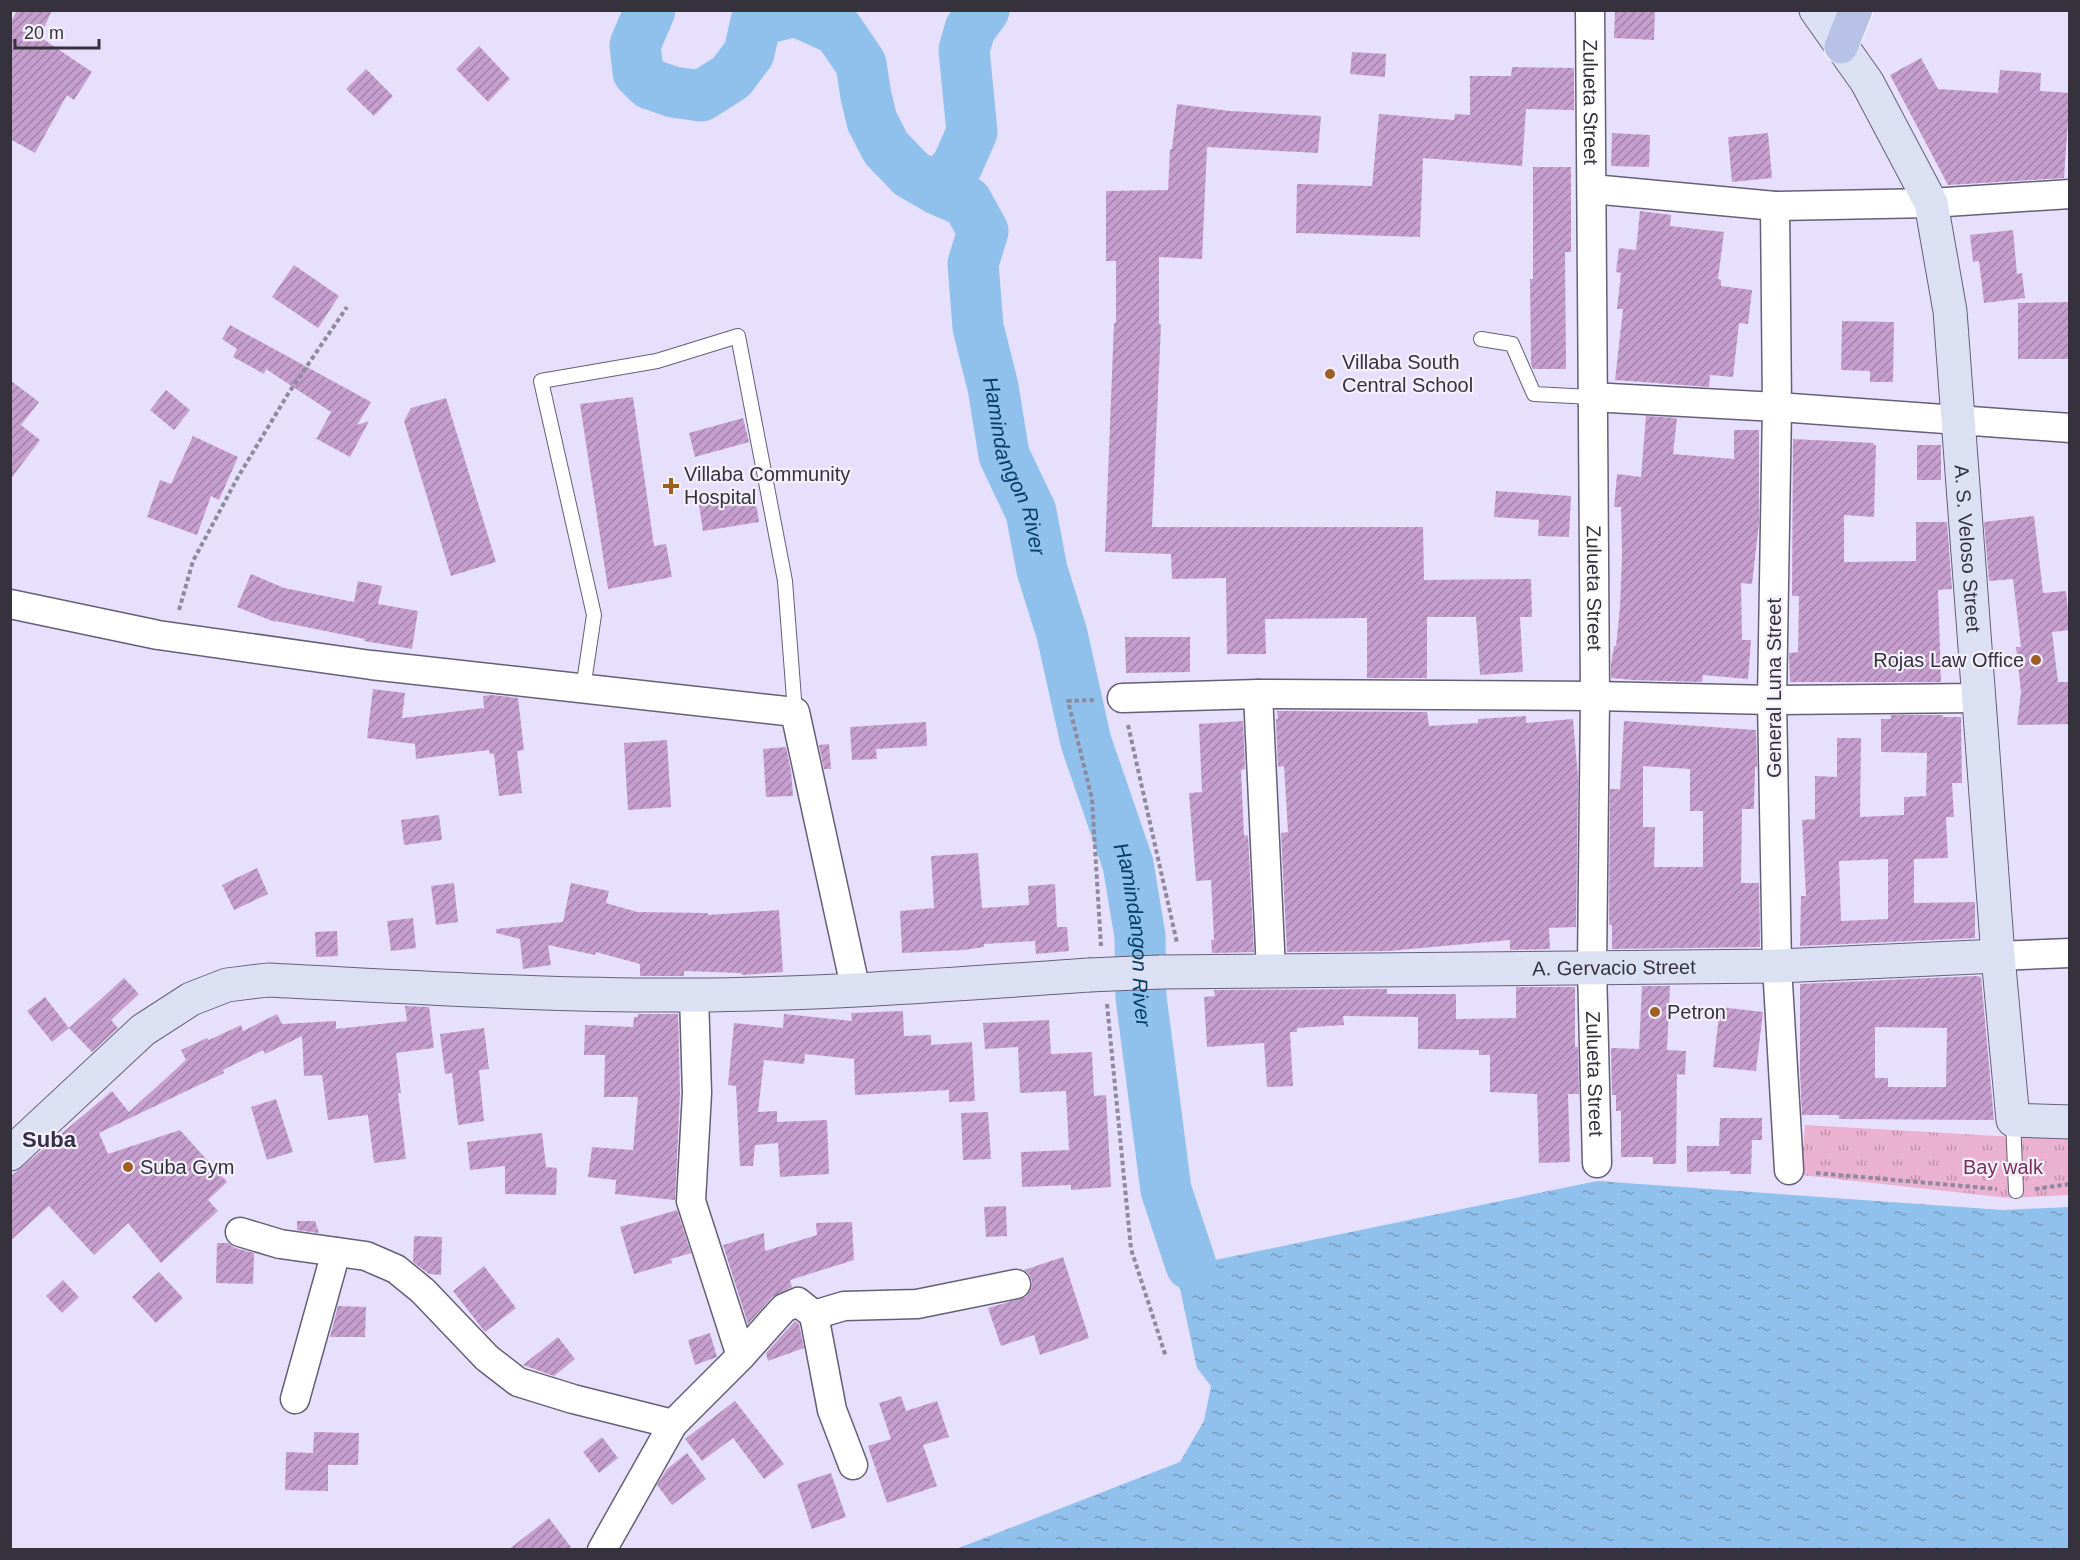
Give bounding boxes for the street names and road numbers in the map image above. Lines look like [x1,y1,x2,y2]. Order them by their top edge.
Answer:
street label: Zulueta Street [1579,39,1602,165]
street label: A. S. Veloso Street [1950,464,1985,634]
street label: Zulueta Street [1583,525,1606,651]
street label: General Luna Street [1763,598,1785,778]
street label: A. Gervacio Street [1532,956,1696,979]
street label: Zulueta Street [1582,1011,1607,1137]

